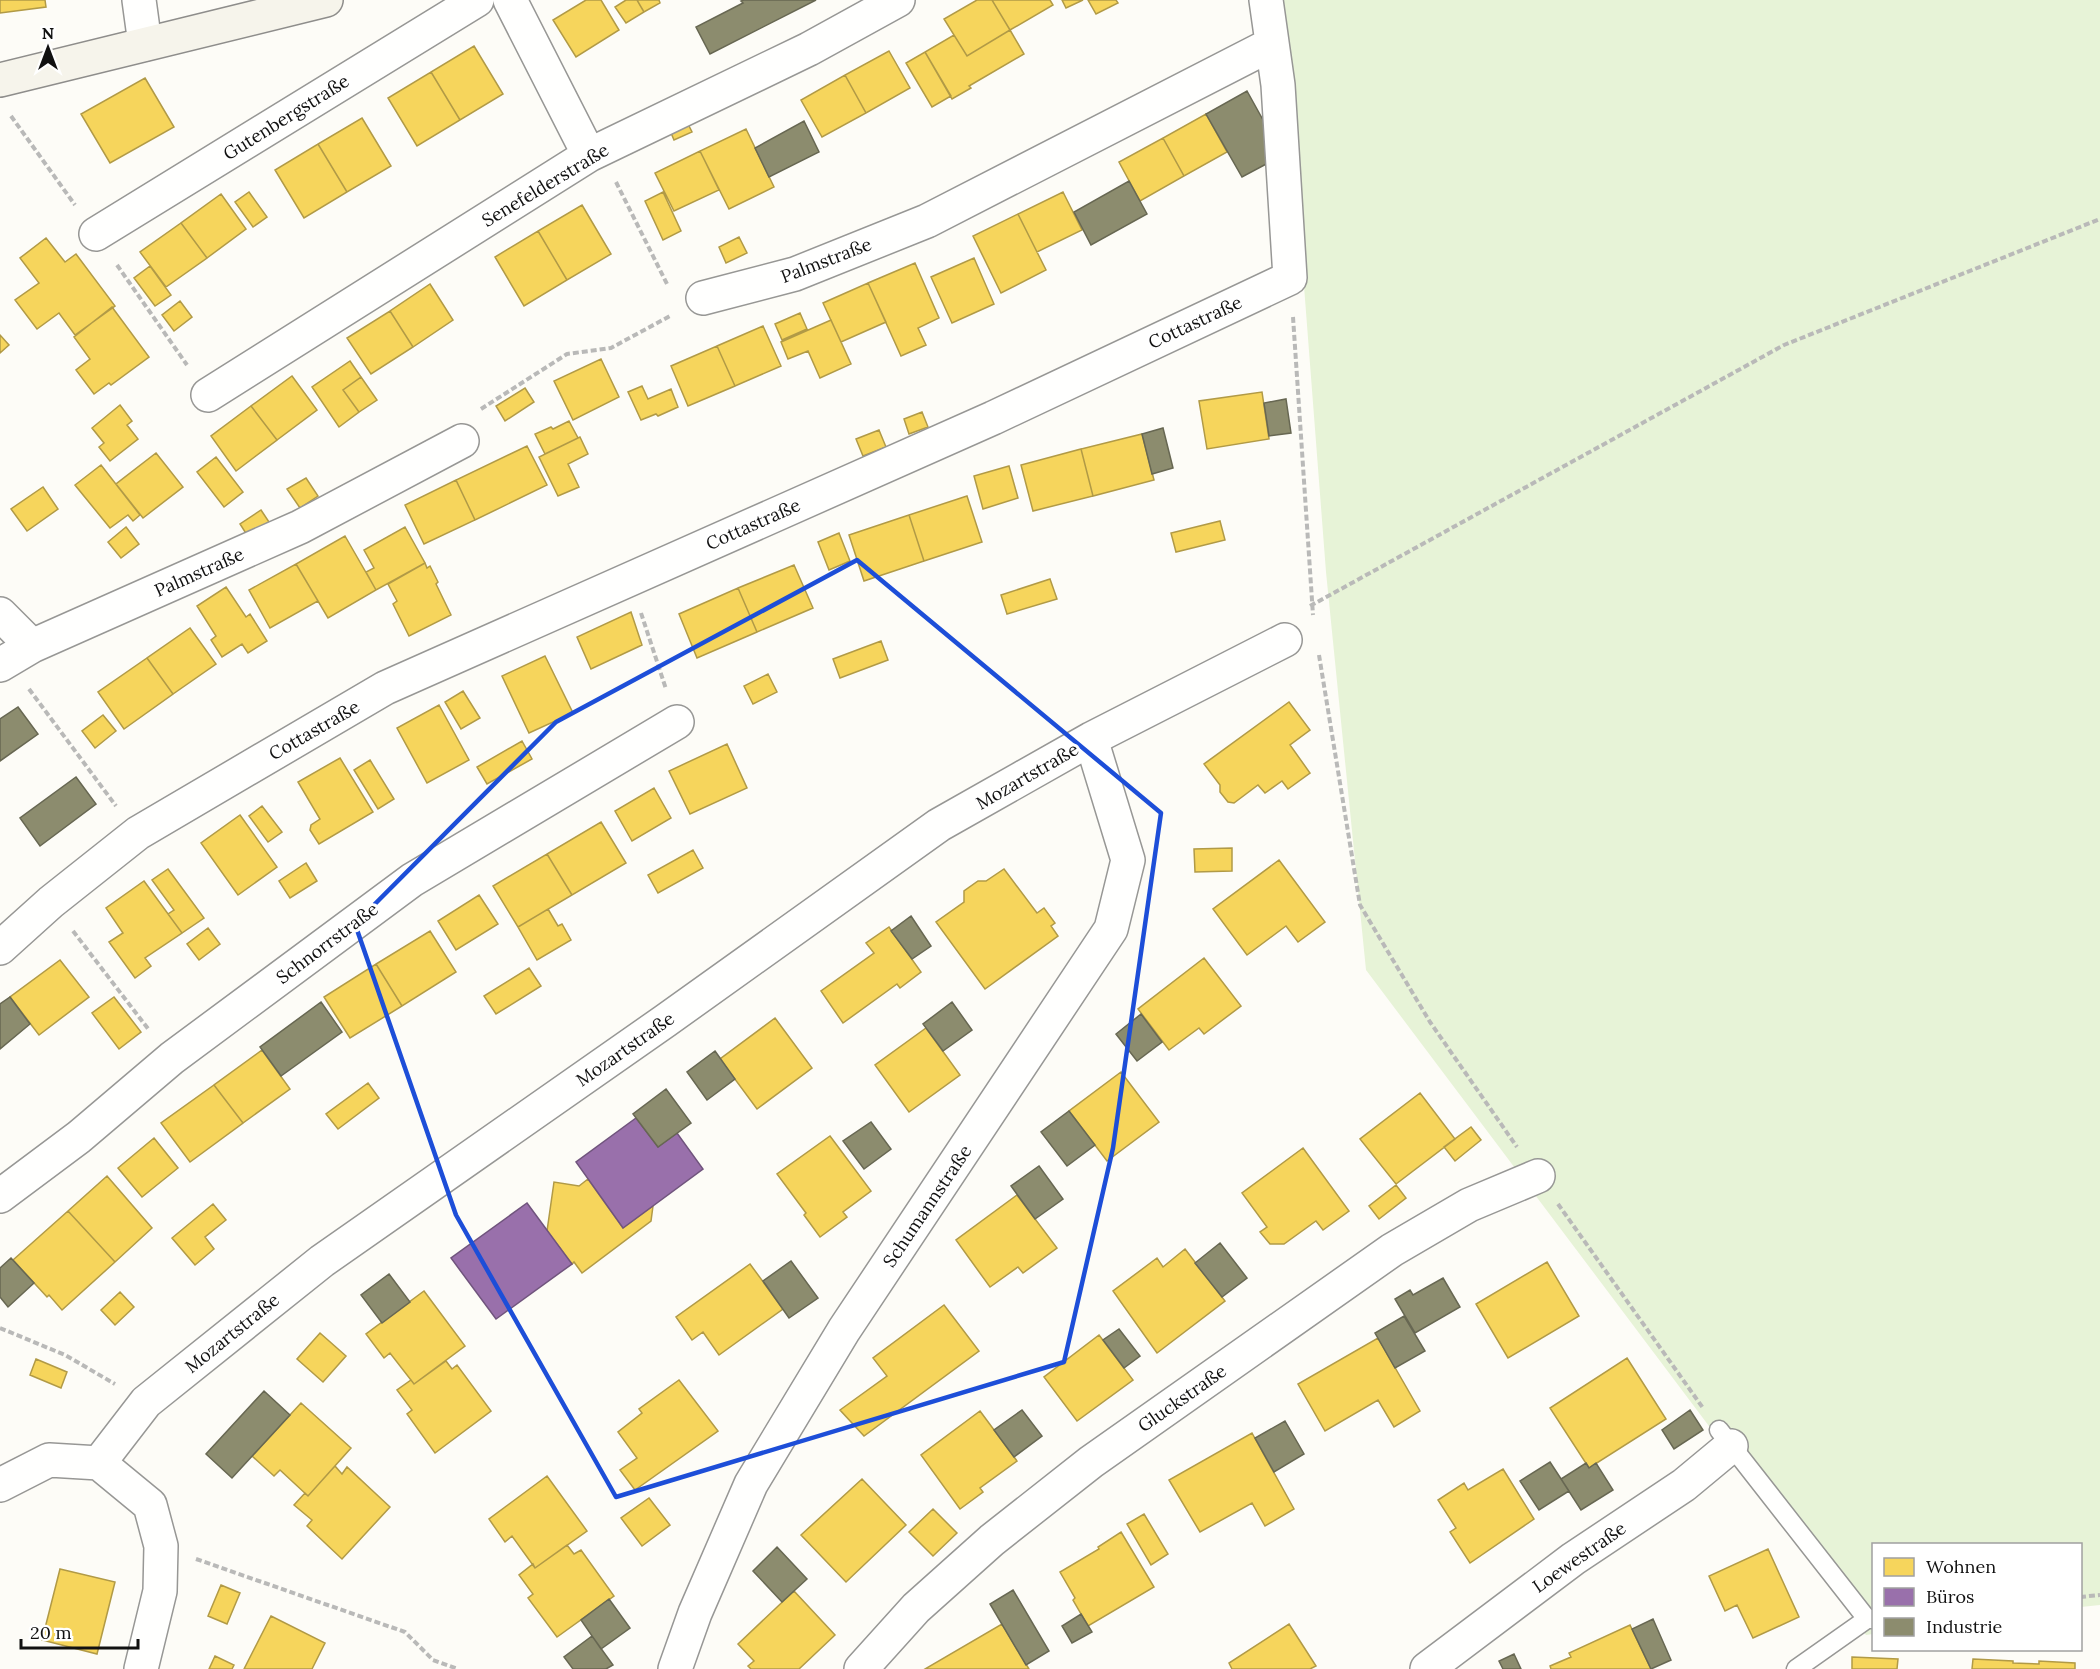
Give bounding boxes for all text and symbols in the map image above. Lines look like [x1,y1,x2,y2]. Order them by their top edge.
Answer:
north arrow [18,18,78,78]
text: N [42,23,54,43]
street label: Gutenbergstraße [219,69,353,165]
street label: Senefelderstraße [477,138,613,232]
street label: Palmstraße [777,232,875,288]
street label: Cottastraße [1144,290,1246,354]
street label: Cottastraße [702,493,804,555]
street label: Palmstraße [151,542,247,602]
street label: Cottastraße [265,695,364,765]
street label: Mozartstraße [972,737,1083,815]
street label: Schnorrstraße [271,897,383,989]
street label: Mozartstraße [571,1007,679,1091]
street label: Schumannstraße [878,1140,977,1272]
street label: Mozartstraße [180,1288,284,1378]
street label: Gluckstraße [1133,1359,1231,1437]
street label: Loewestraße [1528,1516,1630,1598]
legend [1872,1543,2082,1651]
text: Wohnen [1926,1555,1996,1578]
text: Büros [1926,1585,1974,1608]
scale bar [21,1612,138,1650]
text: Industrie [1926,1615,2002,1638]
text: 20 m [30,1621,72,1644]

